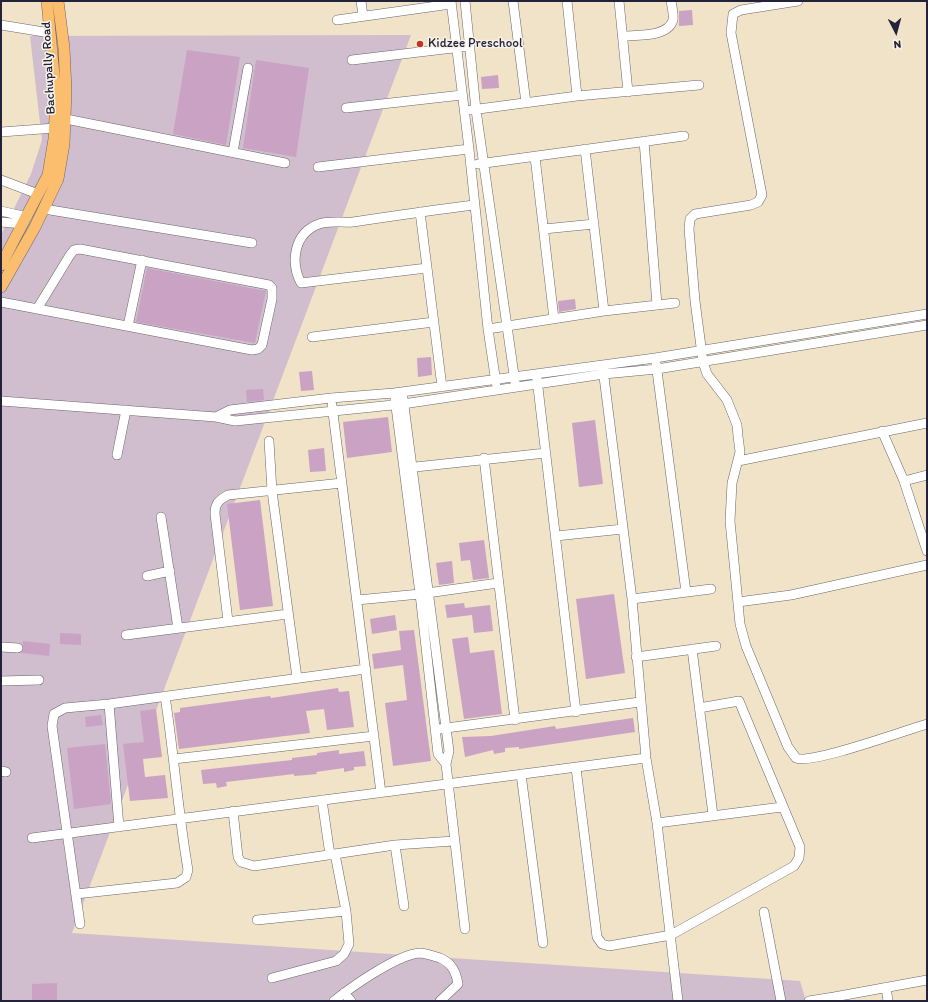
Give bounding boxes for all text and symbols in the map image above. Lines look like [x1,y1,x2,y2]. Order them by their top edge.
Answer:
north arrow [876,12,916,52]
street label: Bachupally Road [39,21,59,115]
place label: Kidzee Preschool [428,36,523,52]
text: N [893,38,902,51]
marker: Kidzee Preschool [415,39,425,49]

